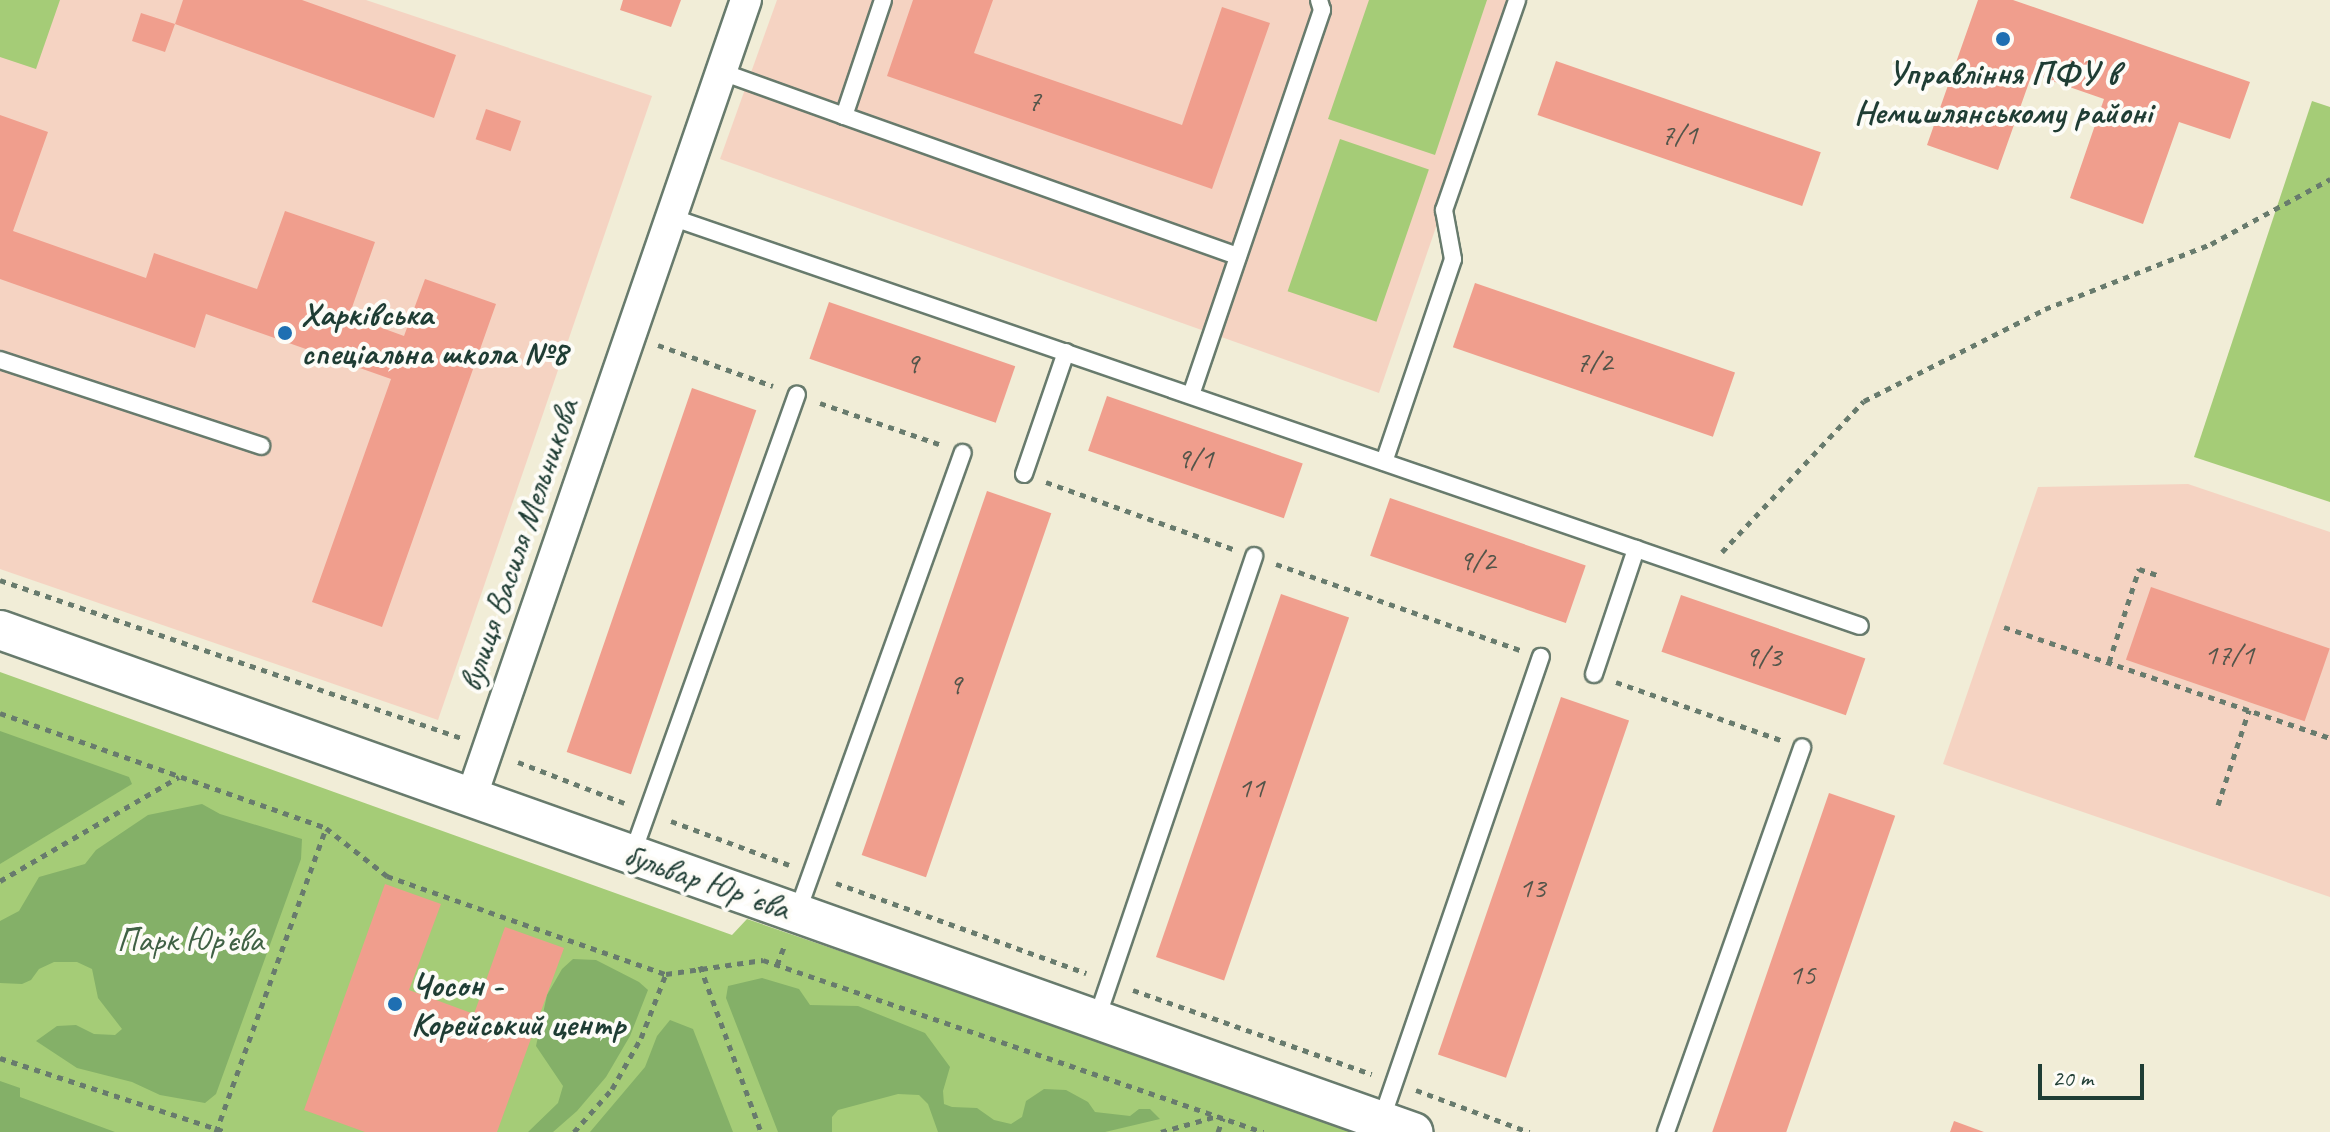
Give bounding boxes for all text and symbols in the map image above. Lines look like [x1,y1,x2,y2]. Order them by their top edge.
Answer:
marker: Управління ПФУ в Немишлянському районі [1994,30,2012,48]
place label: Управління ПФУ в Немишлянському районі [1855,52,2151,132]
house number: 7 [1027,82,1041,118]
house number: 7/1 [1661,116,1697,152]
place label: Харківська спеціальна школа №8 [301,293,565,372]
marker: Харківська спеціальна школа №8 [276,324,294,342]
house number: 7/2 [1576,343,1612,379]
house number: 9 [905,345,919,381]
street label: вулиця Василя Мельникова [449,394,587,696]
house number: 9/1 [1177,440,1213,476]
house number: 9/2 [1459,542,1495,578]
house number: 17/1 [2204,636,2254,672]
house number: 9/3 [1745,638,1781,674]
house number: 9 [948,666,962,702]
house number: 11 [1238,769,1264,805]
street label: бульвар Юрʼєва [619,834,795,928]
house number: 13 [1519,869,1545,905]
park label: Парк Юр’єва [117,920,263,960]
house number: 15 [1789,956,1815,992]
place label: Чосон - Корейський центр [411,964,625,1044]
marker: Чосон - Корейський центр [386,995,404,1013]
scale bar [2042,1048,2148,1098]
text: 20 m [2052,1063,2093,1093]

